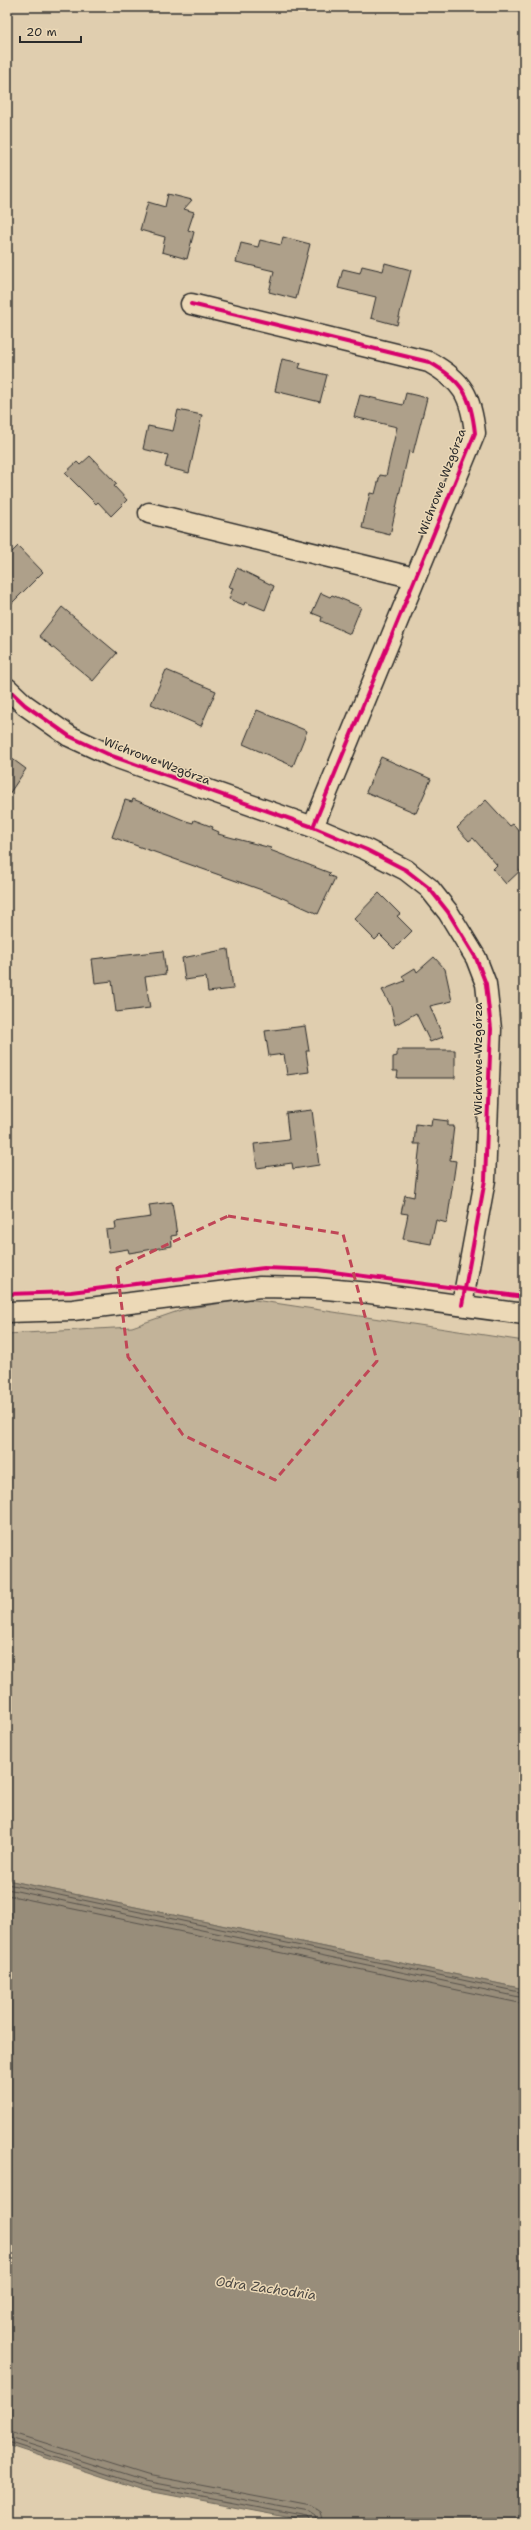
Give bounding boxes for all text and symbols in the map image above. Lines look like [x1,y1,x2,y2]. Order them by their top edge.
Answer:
scale bar [20,18,81,44]
text: 20 m [26,24,57,40]
street label: Wichrowe Wzgórza [414,426,470,538]
street label: Wichrowe Wzgórza [101,733,213,789]
street label: Wichrowe Wzgórza [470,1002,486,1116]
water label: Odra Zachodnia [215,2273,317,2303]

